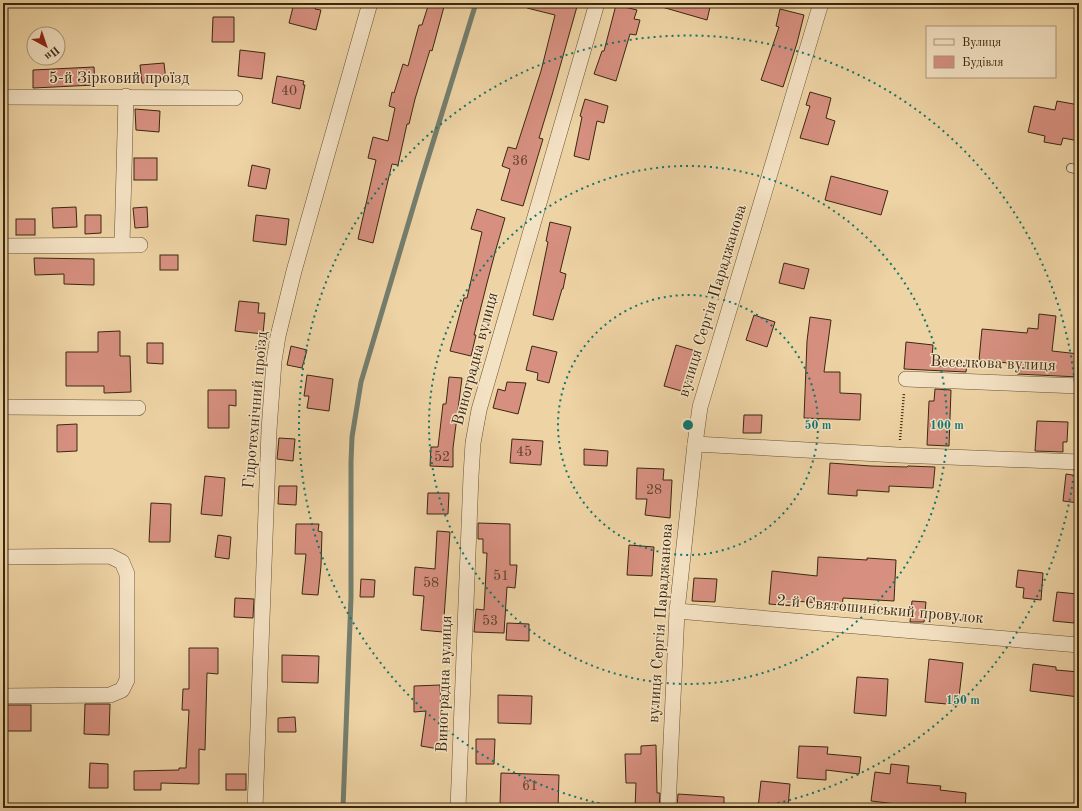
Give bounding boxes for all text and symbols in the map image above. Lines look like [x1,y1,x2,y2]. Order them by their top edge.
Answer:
north arrow [26,26,66,66]
legend [926,26,1056,78]
text: Вулиця [962,37,1001,49]
text: Пн [42,43,61,62]
text: Будівля [962,56,1004,69]
street label: 5-й Зірковий проїзд [49,71,189,87]
house number: 40 [281,84,297,98]
house number: 36 [512,154,528,168]
street label: вулиця Сергія Параджанова [676,203,750,399]
street label: Виноградна вулиця [450,290,502,428]
street label: Гідротехнічний проїзд [241,331,271,489]
street label: Веселкова вулиця [930,354,1056,374]
centre of rings [681,418,695,432]
text: 50 m [805,419,832,432]
text: 100 m [930,420,964,432]
house number: 45 [516,445,532,459]
house number: 52 [434,450,450,464]
house number: 28 [646,483,662,497]
street label: вулиця Сергія Параджанова [646,522,676,723]
house number: 51 [493,569,509,583]
house number: 58 [423,576,439,590]
street label: 2-й Святошинський провулок [776,593,984,627]
house number: 53 [482,614,498,628]
street label: Виноградна вулиця [435,615,455,753]
text: 150 m [946,694,980,707]
house number: 61 [522,779,538,793]

